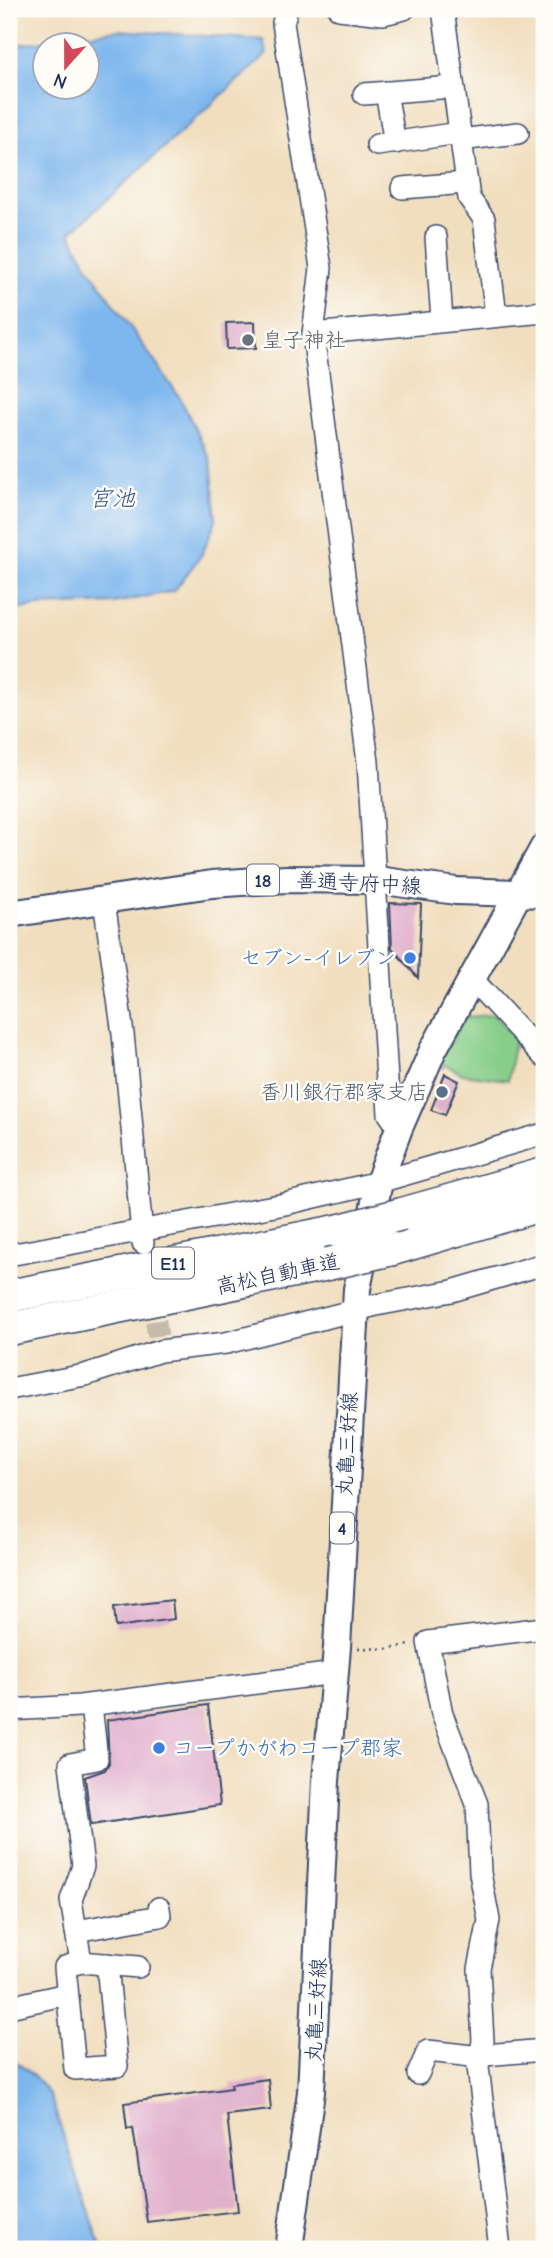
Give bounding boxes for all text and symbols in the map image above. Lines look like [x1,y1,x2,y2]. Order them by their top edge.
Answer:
north arrow [32,32,102,102]
text: N [51,68,70,93]
place label: 皇子神社 [262,328,346,352]
marker: 皇子神社 [240,332,256,348]
water label: 宮池 [89,485,136,512]
road number: 18 [247,864,279,895]
street label: 善通寺府中線 [295,868,423,898]
place label: セブン-イレブン [241,946,396,970]
marker: セブン-イレブン [402,950,418,966]
place label: 香川銀行郡家支店 [260,1080,428,1104]
marker: 香川銀行郡家支店 [434,1084,450,1100]
road number: E11 [152,1247,194,1278]
street label: 高松自動車道 [214,1249,342,1299]
street label: 丸亀三好線 [332,1391,362,1497]
road number: 4 [330,1512,354,1544]
place label: コープかがわコープ郡家 [173,1736,402,1760]
marker: コープかがわコープ郡家 [151,1740,167,1756]
street label: 丸亀三好線 [301,1957,331,2063]

